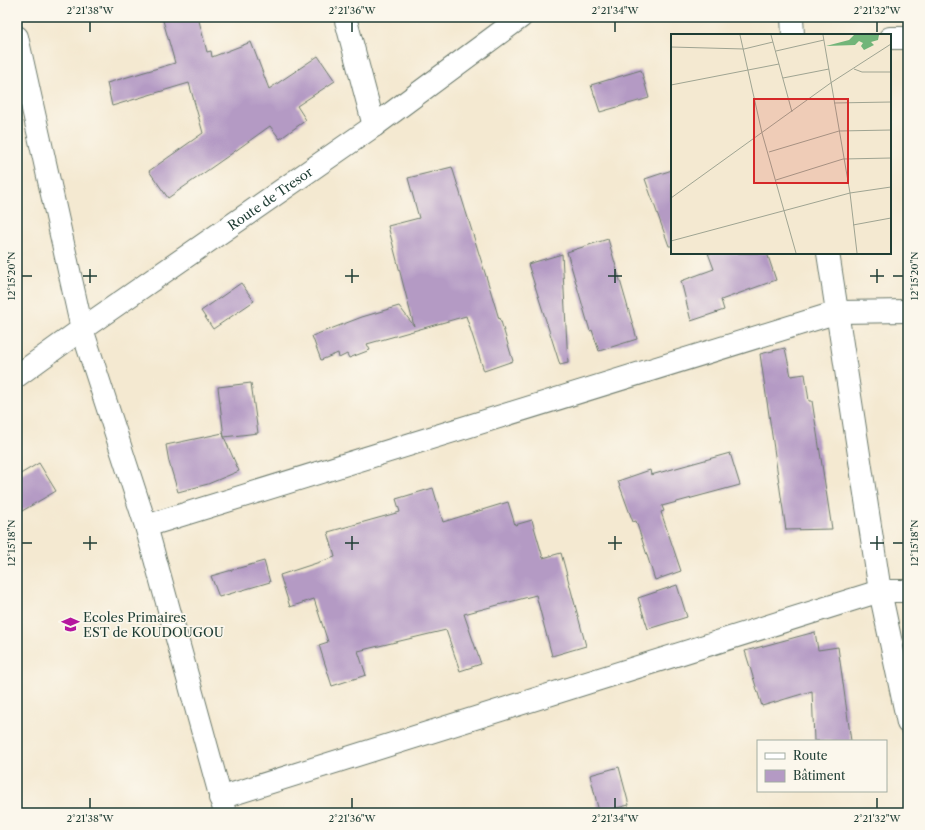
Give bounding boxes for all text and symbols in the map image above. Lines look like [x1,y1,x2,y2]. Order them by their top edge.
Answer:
text: 2°21'38"W [66,4,115,17]
text: 2°21'36"W [329,4,377,17]
text: 2°21'34"W [592,4,640,17]
text: 2°21'32"W [854,4,902,17]
inset map [671,34,891,254]
street label: Route de Tresor [224,163,316,233]
text: 12°15'20"N [5,251,18,301]
text: 12°15'20"N [908,251,921,301]
text: 12°15'18"N [5,519,18,567]
text: 12°15'18"N [908,519,921,567]
place label: Ecoles Primaires EST de KOUDOUGOU [83,609,224,640]
school or university icon: Ecoles Primaires EST de KOUDOUGOU [60,614,80,634]
legend [757,740,887,792]
text: Route [793,748,828,763]
text: Bâtiment [793,768,846,783]
text: 2°21'38"W [66,812,115,825]
text: 2°21'36"W [329,812,377,825]
text: 2°21'34"W [592,812,640,825]
text: 2°21'32"W [854,812,902,825]

